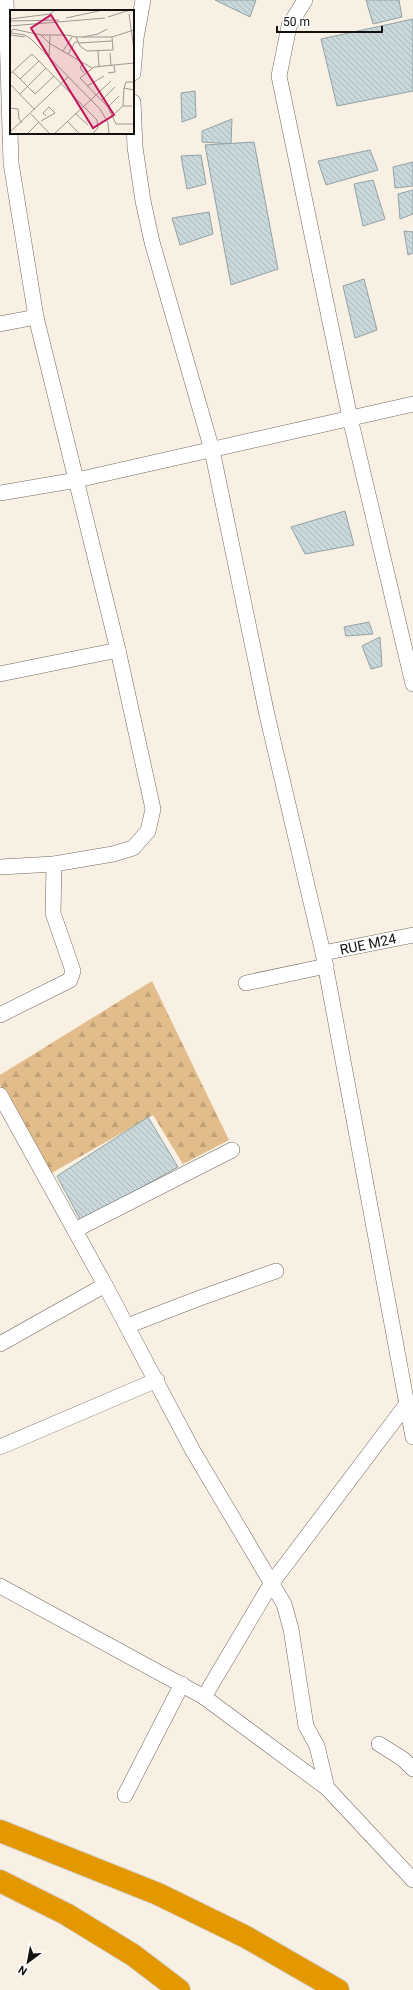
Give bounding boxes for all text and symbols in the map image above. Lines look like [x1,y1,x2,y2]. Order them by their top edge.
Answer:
scale bar [277,8,382,34]
inset map [10,10,134,134]
text: 50 m [283,15,310,29]
street label: RUE M24 [338,930,398,958]
north arrow [8,1942,48,1982]
text: N [16,1962,30,1978]

